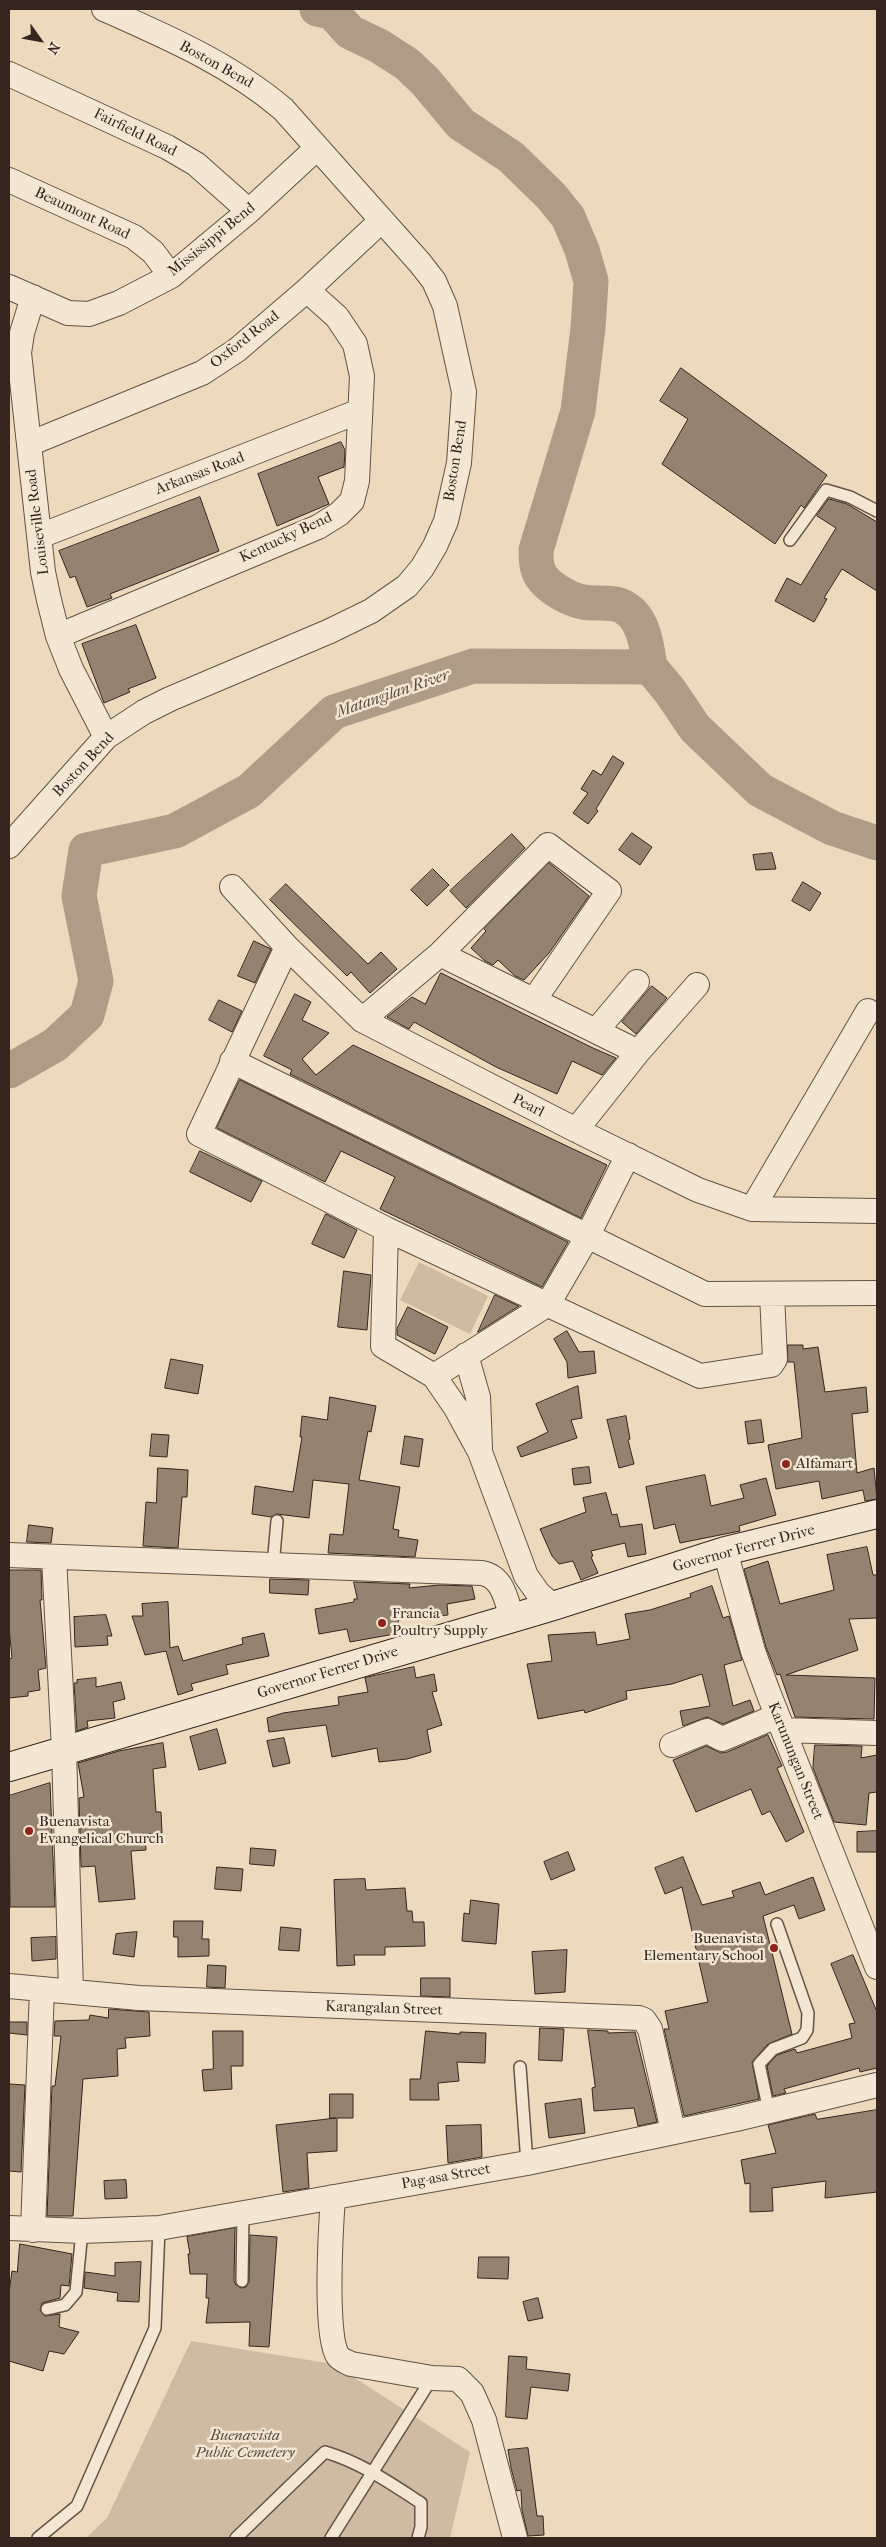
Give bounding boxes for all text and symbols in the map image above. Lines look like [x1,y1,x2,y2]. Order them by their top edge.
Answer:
north arrow [15,15,65,65]
street label: Boston Bend [176,37,256,93]
text: N [43,39,63,57]
street label: Fairfield Road [91,105,179,161]
street label: Beaumont Road [32,184,132,244]
street label: Mississippi Bend [165,199,259,281]
street label: Oxford Road [207,307,283,373]
street label: Boston Bend [441,419,471,503]
street label: Arkansas Road [153,449,247,499]
street label: Louiseville Road [23,468,53,576]
street label: Kentucky Bend [237,509,335,567]
water label: Matangilan River [334,666,452,722]
street label: Boston Bend [50,729,118,801]
street label: Pearl [509,1090,547,1122]
place label: Alfamart [796,1455,853,1473]
marker: Alfamart [780,1458,792,1470]
street label: Governor Ferrer Drive [671,1521,817,1577]
place label: Francia Poultry Supply [392,1605,488,1640]
marker: Francia Poultry Supply [376,1617,388,1629]
street label: Governor Ferrer Drive [255,1643,401,1703]
street label: Karunungan Street [763,1700,827,1822]
place label: Buenavista Evangelical Church [39,1813,164,1848]
marker: Buenavista Evangelical Church [23,1825,35,1837]
place label: Buenavista Elementary School [643,1930,764,1965]
marker: Buenavista Elementary School [768,1942,780,1954]
street label: Karangalan Street [325,1998,443,2020]
street label: Pag-asa Street [400,2160,492,2194]
park label: Buenavista Public Cemetery [195,2427,295,2462]

